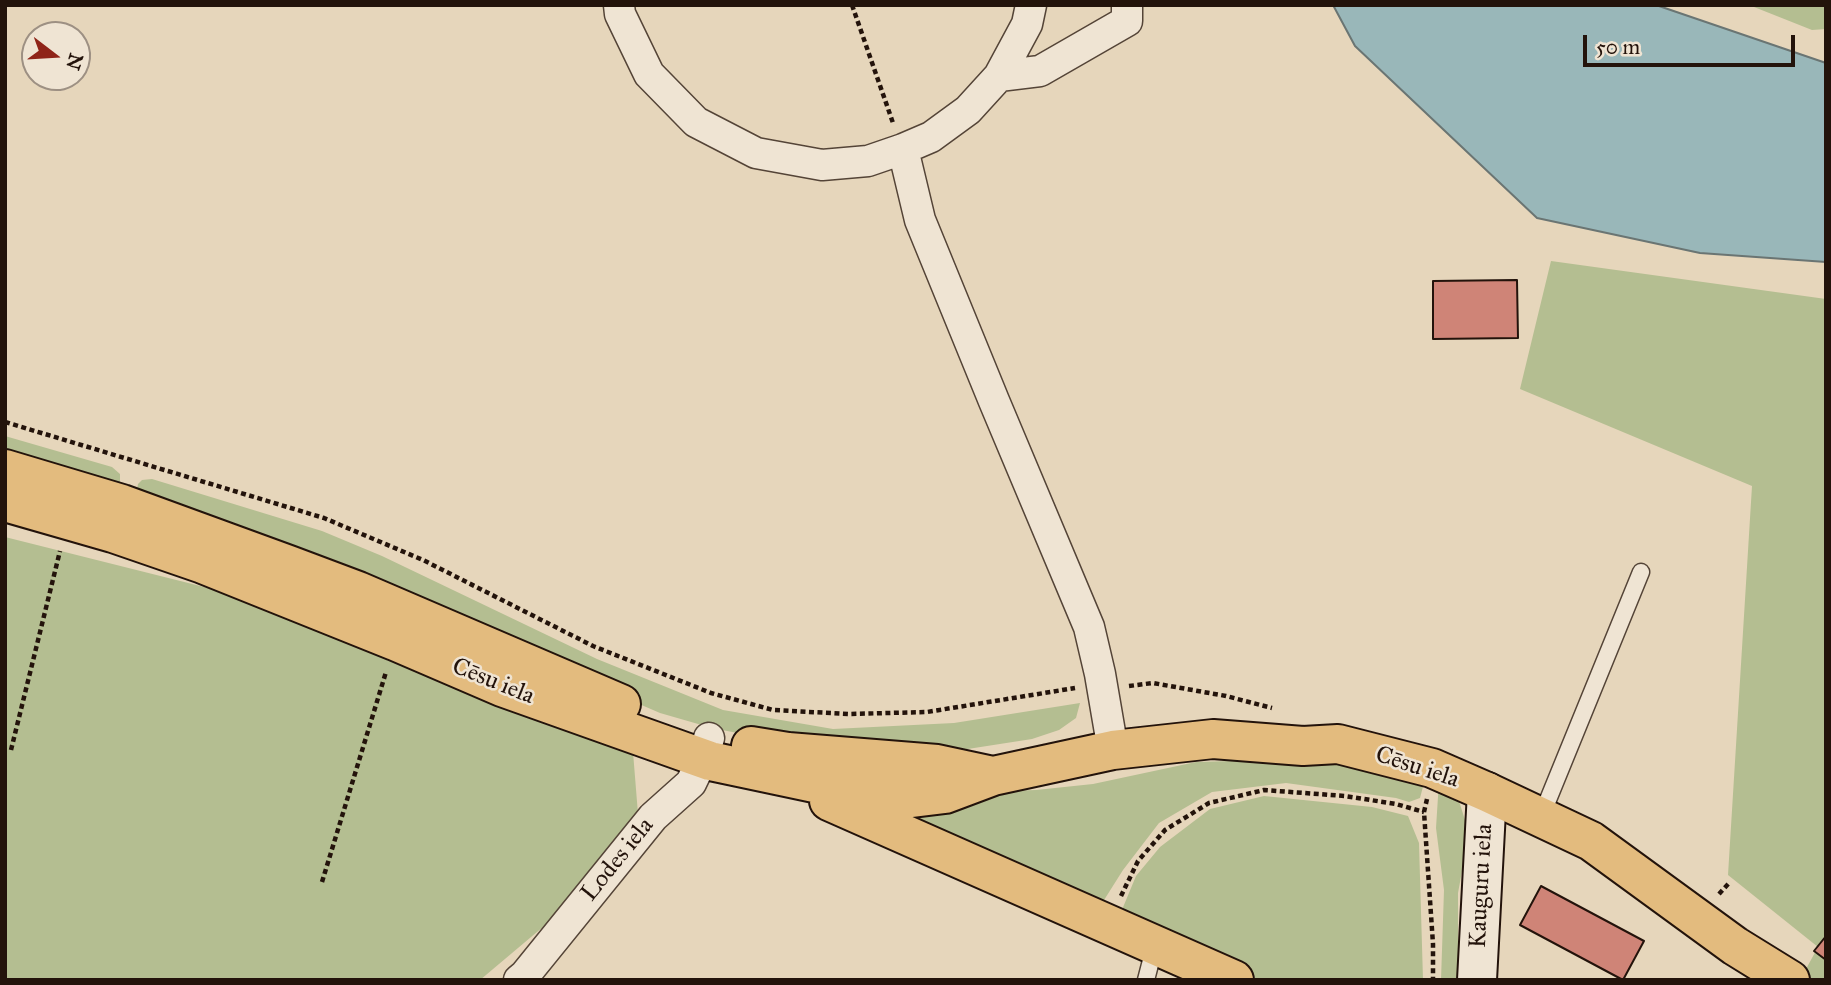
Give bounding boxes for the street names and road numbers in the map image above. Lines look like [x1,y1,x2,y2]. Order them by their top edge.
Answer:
street label: Cēsu iela [448,653,538,711]
street label: Cēsu iela [1372,741,1462,795]
street label: Lodes iela [576,812,660,908]
street label: Kauguru iela [1464,823,1500,949]

